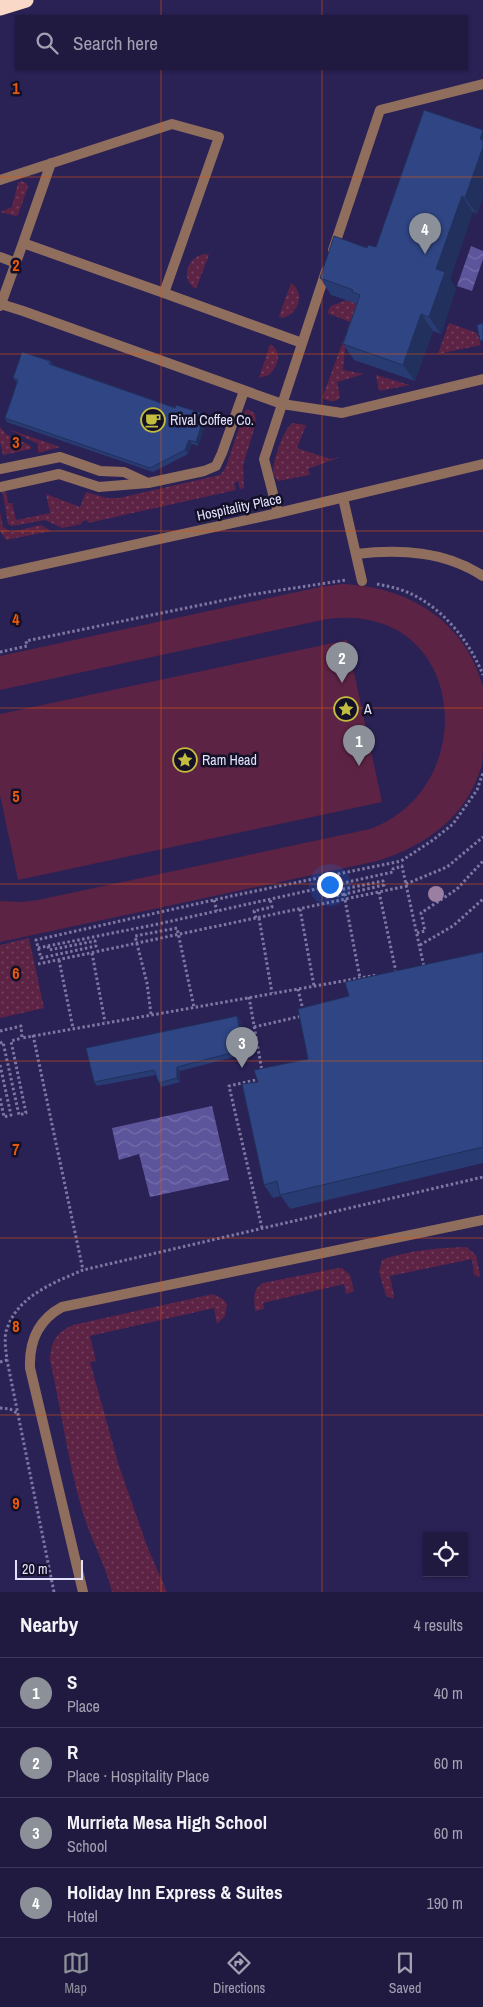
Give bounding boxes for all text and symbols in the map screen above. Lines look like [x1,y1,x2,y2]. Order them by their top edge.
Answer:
search box [15,15,468,70]
icon: search [33,29,61,57]
text: Search here [73,30,158,56]
text: 1 [12,77,20,99]
pin: 4 [409,213,441,254]
text: 2 [12,254,20,276]
cafe icon: Rival Coffee Co. [140,407,166,433]
place label: Rival Coffee Co. [170,411,254,429]
text: 3 [12,431,20,453]
street label: Hospitality Place [195,489,283,525]
text: 4 [12,608,20,630]
pin: 2 [326,642,358,683]
place icon: A [333,696,359,722]
place label: A [363,700,372,718]
pin: 1 [343,725,375,766]
place icon: Ram Head [172,747,198,773]
place label: Ram Head [202,751,257,769]
text: 5 [12,785,20,807]
your location [317,872,343,898]
text: 6 [12,962,20,984]
pin: 3 [226,1027,258,1068]
text: 7 [12,1138,20,1160]
text: 8 [12,1315,20,1337]
text: 9 [12,1492,20,1514]
map controls [423,1532,468,1577]
button: locate [423,1532,468,1577]
scale bar [15,1557,82,1580]
text: 20 m [22,1560,48,1578]
text: Nearby [20,1610,78,1639]
text: 4 results [413,1614,463,1636]
text: S [67,1669,77,1695]
text: 1 [32,1682,40,1704]
text: 40 m [434,1682,463,1704]
text: Place [67,1695,100,1717]
text: R [67,1739,78,1765]
text: 2 [32,1752,40,1774]
text: 60 m [434,1752,463,1774]
text: Place · Hospitality Place [67,1765,209,1787]
text: Murrieta Mesa High School [67,1809,267,1835]
text: 3 [32,1822,40,1844]
text: 60 m [434,1822,463,1844]
text: School [67,1835,107,1857]
text: Holiday Inn Express & Suites [67,1879,283,1905]
text: 4 [32,1892,40,1914]
text: 190 m [427,1892,463,1914]
text: Hotel [67,1905,98,1927]
tab: Map [62,1949,90,1997]
tab: Directions [213,1949,265,1997]
tab: Saved [389,1949,421,1997]

